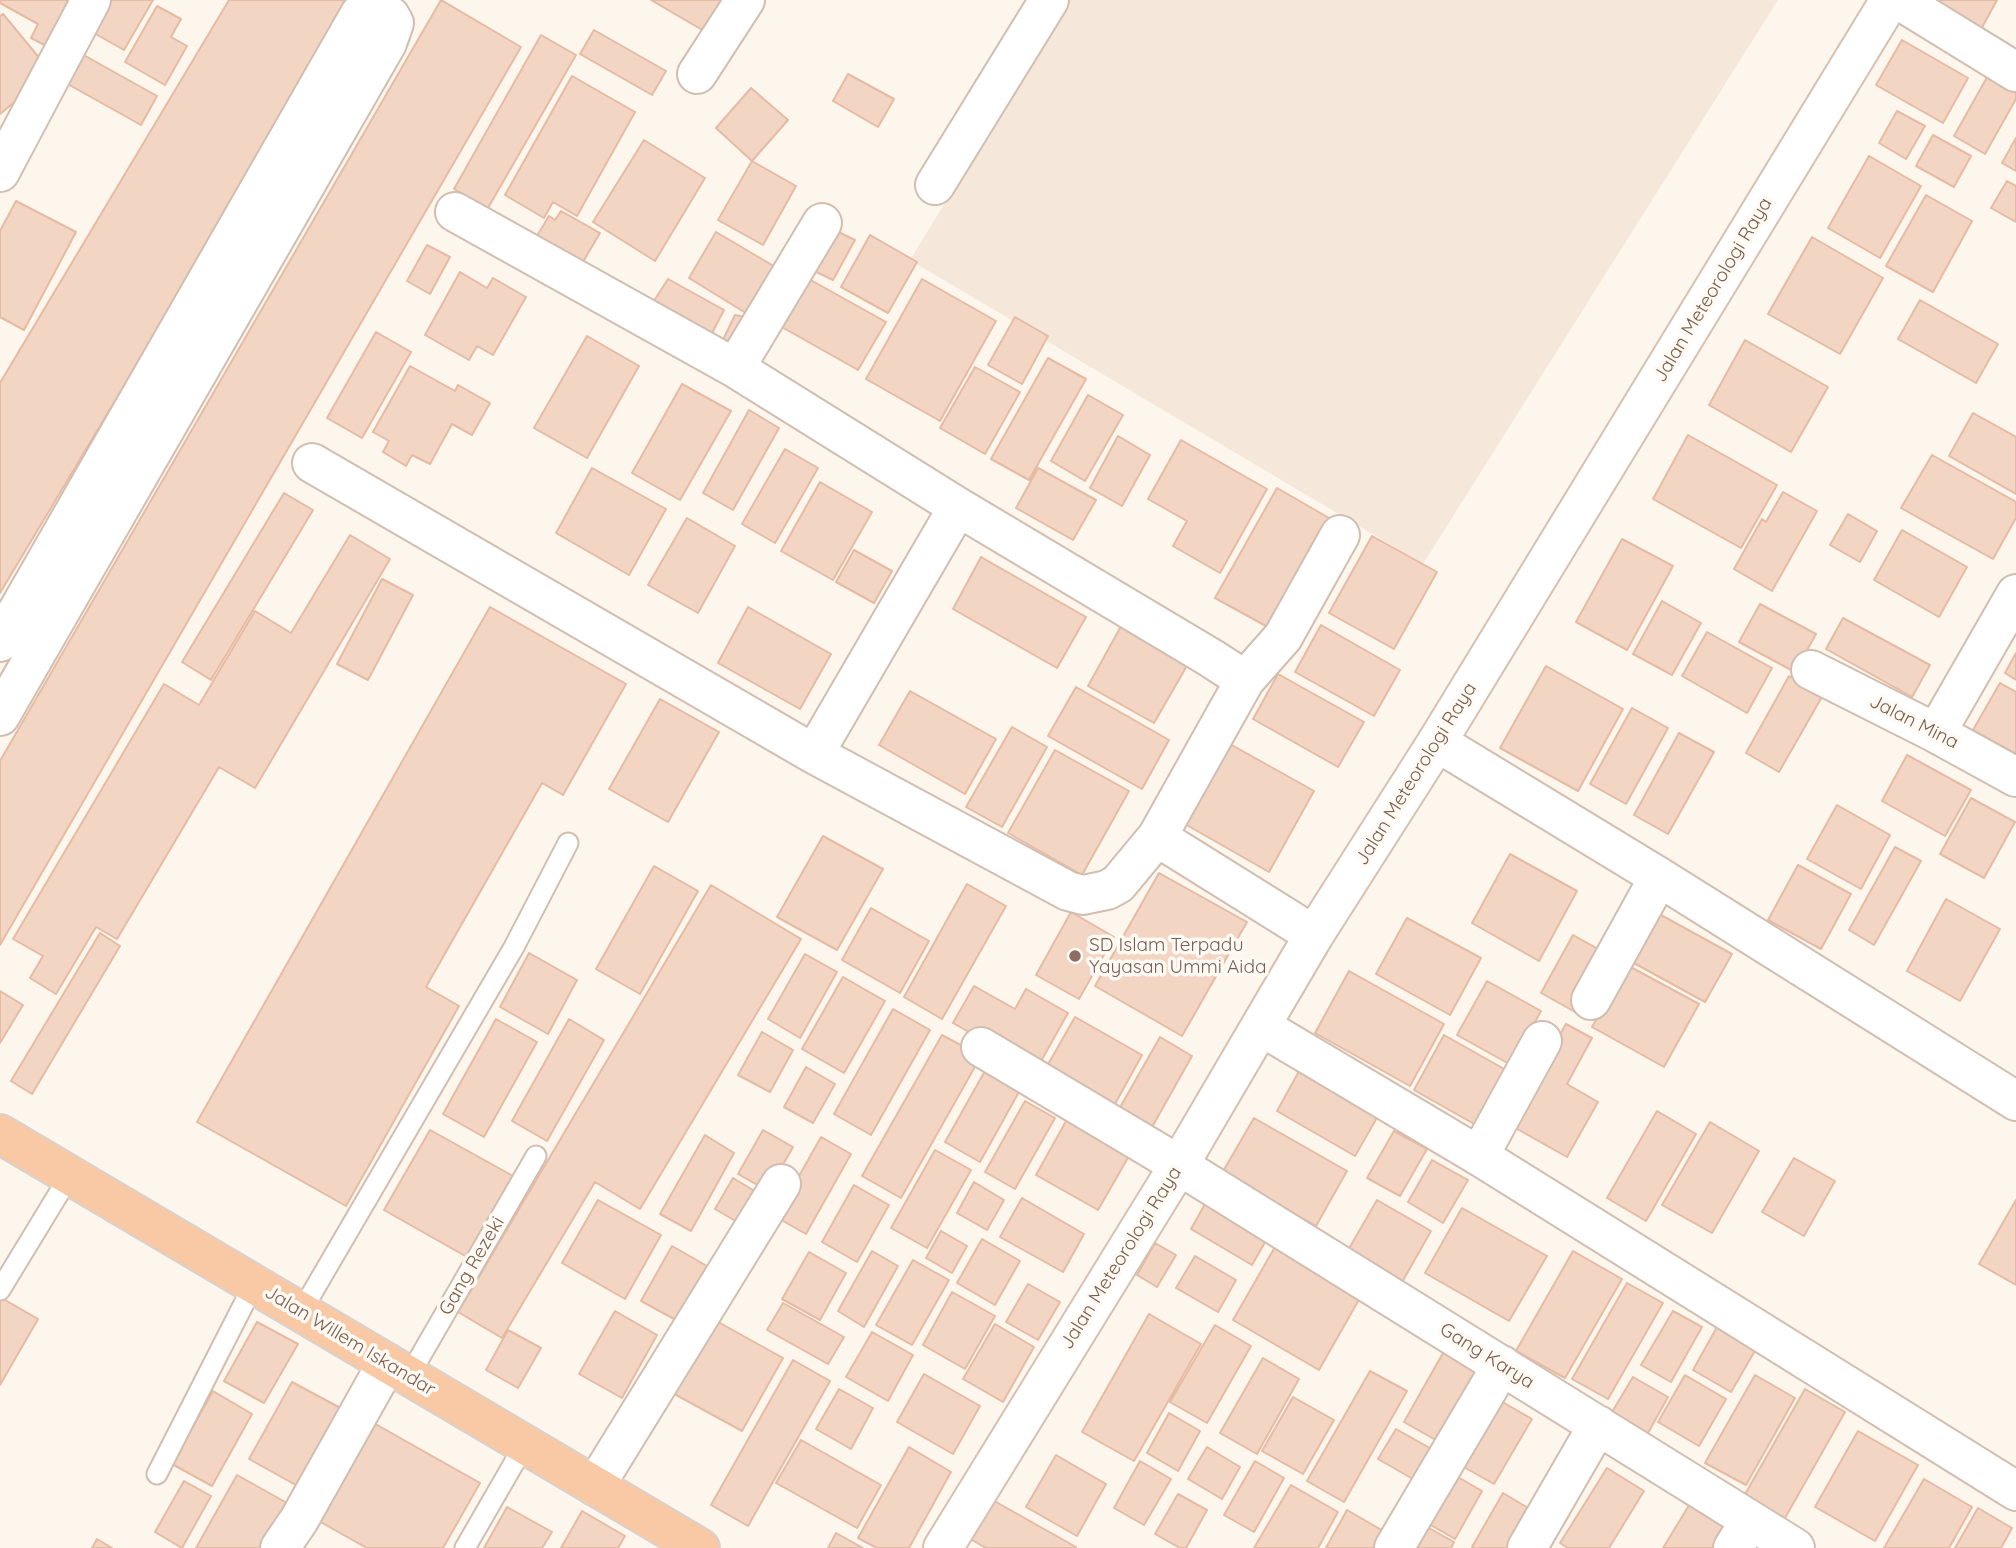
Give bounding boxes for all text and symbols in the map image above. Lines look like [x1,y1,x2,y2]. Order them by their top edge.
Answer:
street label: Jalan Meteorologi Raya [1649,194,1777,386]
street label: Jalan Meteorologi Raya [1350,678,1482,870]
street label: Jalan Mina [1866,690,1962,754]
place label: SD Islam Terpadu Yayasan Ummi Aida [1089,934,1266,978]
marker: SD Islam Terpadu Yayasan Ummi Aida [1067,948,1083,964]
street label: Jalan Meteorologi Raya [1055,1162,1187,1354]
street label: Gang Rezeki [435,1213,509,1319]
street label: Jalan Willem Iskandar [260,1281,440,1401]
street label: Gang Karya [1436,1318,1538,1394]

